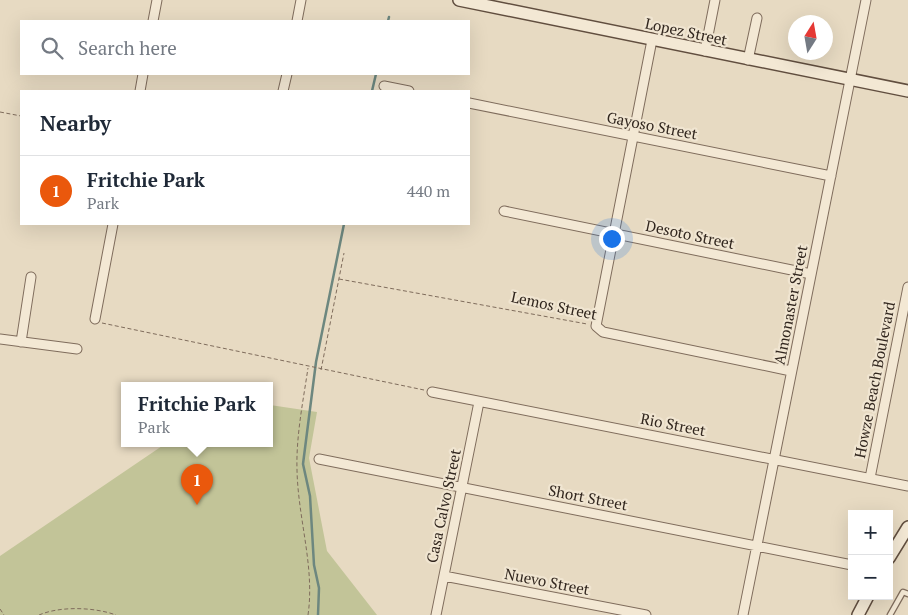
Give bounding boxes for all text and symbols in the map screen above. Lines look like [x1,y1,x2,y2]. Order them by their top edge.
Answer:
street label: Lopez Street [643,13,729,50]
north arrow [788,15,833,60]
search box [20,20,470,75]
icon: search [38,34,66,62]
text: Search here [78,35,177,60]
street label: Gayoso Street [605,106,700,144]
text: Nearby [40,109,111,137]
text: Fritchie Park [87,167,205,192]
text: 1 [51,180,61,202]
text: 440 m [407,180,450,202]
text: Park [87,192,119,214]
street label: Desoto Street [644,215,737,253]
your location [599,226,625,252]
street label: Almonaster Street [769,243,812,366]
street label: Lemos Street [509,286,599,324]
street label: Howze Beach Boulevard [849,300,899,460]
popup [121,382,273,447]
text: Fritchie Park [138,391,256,416]
street label: Rio Street [639,408,708,440]
text: Park [138,416,170,438]
street label: Casa Calvo Street [421,447,465,565]
pin: 1 [181,464,213,505]
street label: Short Street [547,480,630,515]
map controls [848,510,893,600]
button: + [848,510,893,555]
button: − [848,555,893,600]
street label: Nuevo Street [503,563,592,599]

